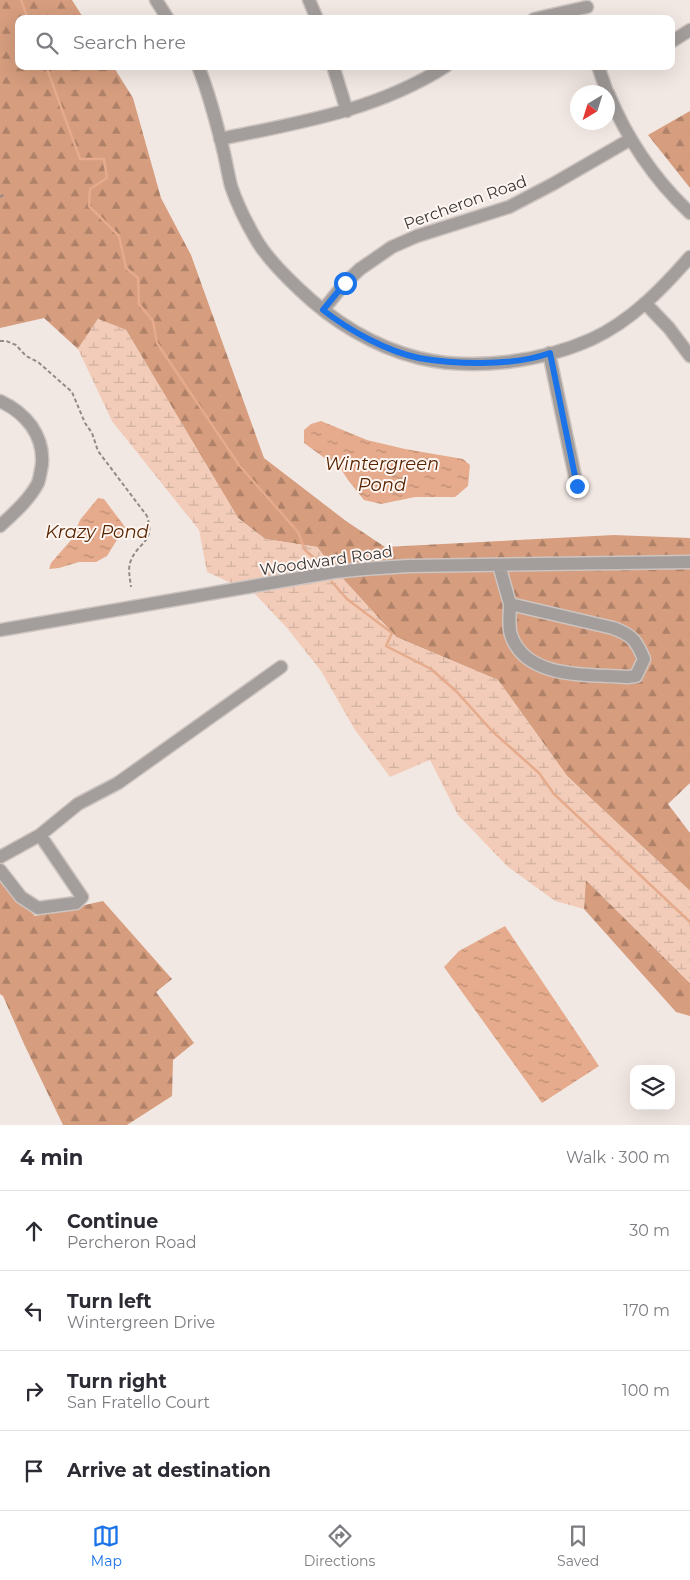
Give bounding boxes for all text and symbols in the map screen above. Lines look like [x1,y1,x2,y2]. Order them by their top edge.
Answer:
search box [15,15,675,70]
icon: search [33,29,61,57]
text: Search here [73,31,186,54]
north arrow [570,85,615,130]
street label: Percheron Road [401,171,529,234]
route start [334,272,357,295]
water label: Wintergreen Pond [325,453,439,496]
route end [566,475,589,498]
water label: Krazy Pond [45,521,150,543]
street label: Woodward Road [258,542,394,579]
map controls [630,1065,675,1110]
button: layers [630,1065,675,1110]
text: 4 min [20,1145,83,1170]
text: Walk · 300 m [566,1148,670,1167]
text: Continue [67,1210,158,1233]
icon: ahead [20,1217,48,1245]
text: 30 m [629,1221,670,1240]
text: Percheron Road [67,1233,197,1252]
text: Turn left [67,1290,152,1313]
icon: left [20,1297,48,1325]
text: 170 m [623,1301,670,1320]
text: Wintergreen Drive [67,1313,215,1332]
text: Turn right [67,1370,167,1393]
icon: right [20,1377,48,1405]
text: 100 m [622,1381,670,1400]
text: San Fratello Court [67,1393,210,1412]
icon: arrive [20,1457,48,1485]
text: Arrive at destination [67,1459,271,1482]
tab: Map [91,1522,122,1570]
tab: Directions [304,1522,375,1570]
tab: Saved [557,1522,599,1570]

